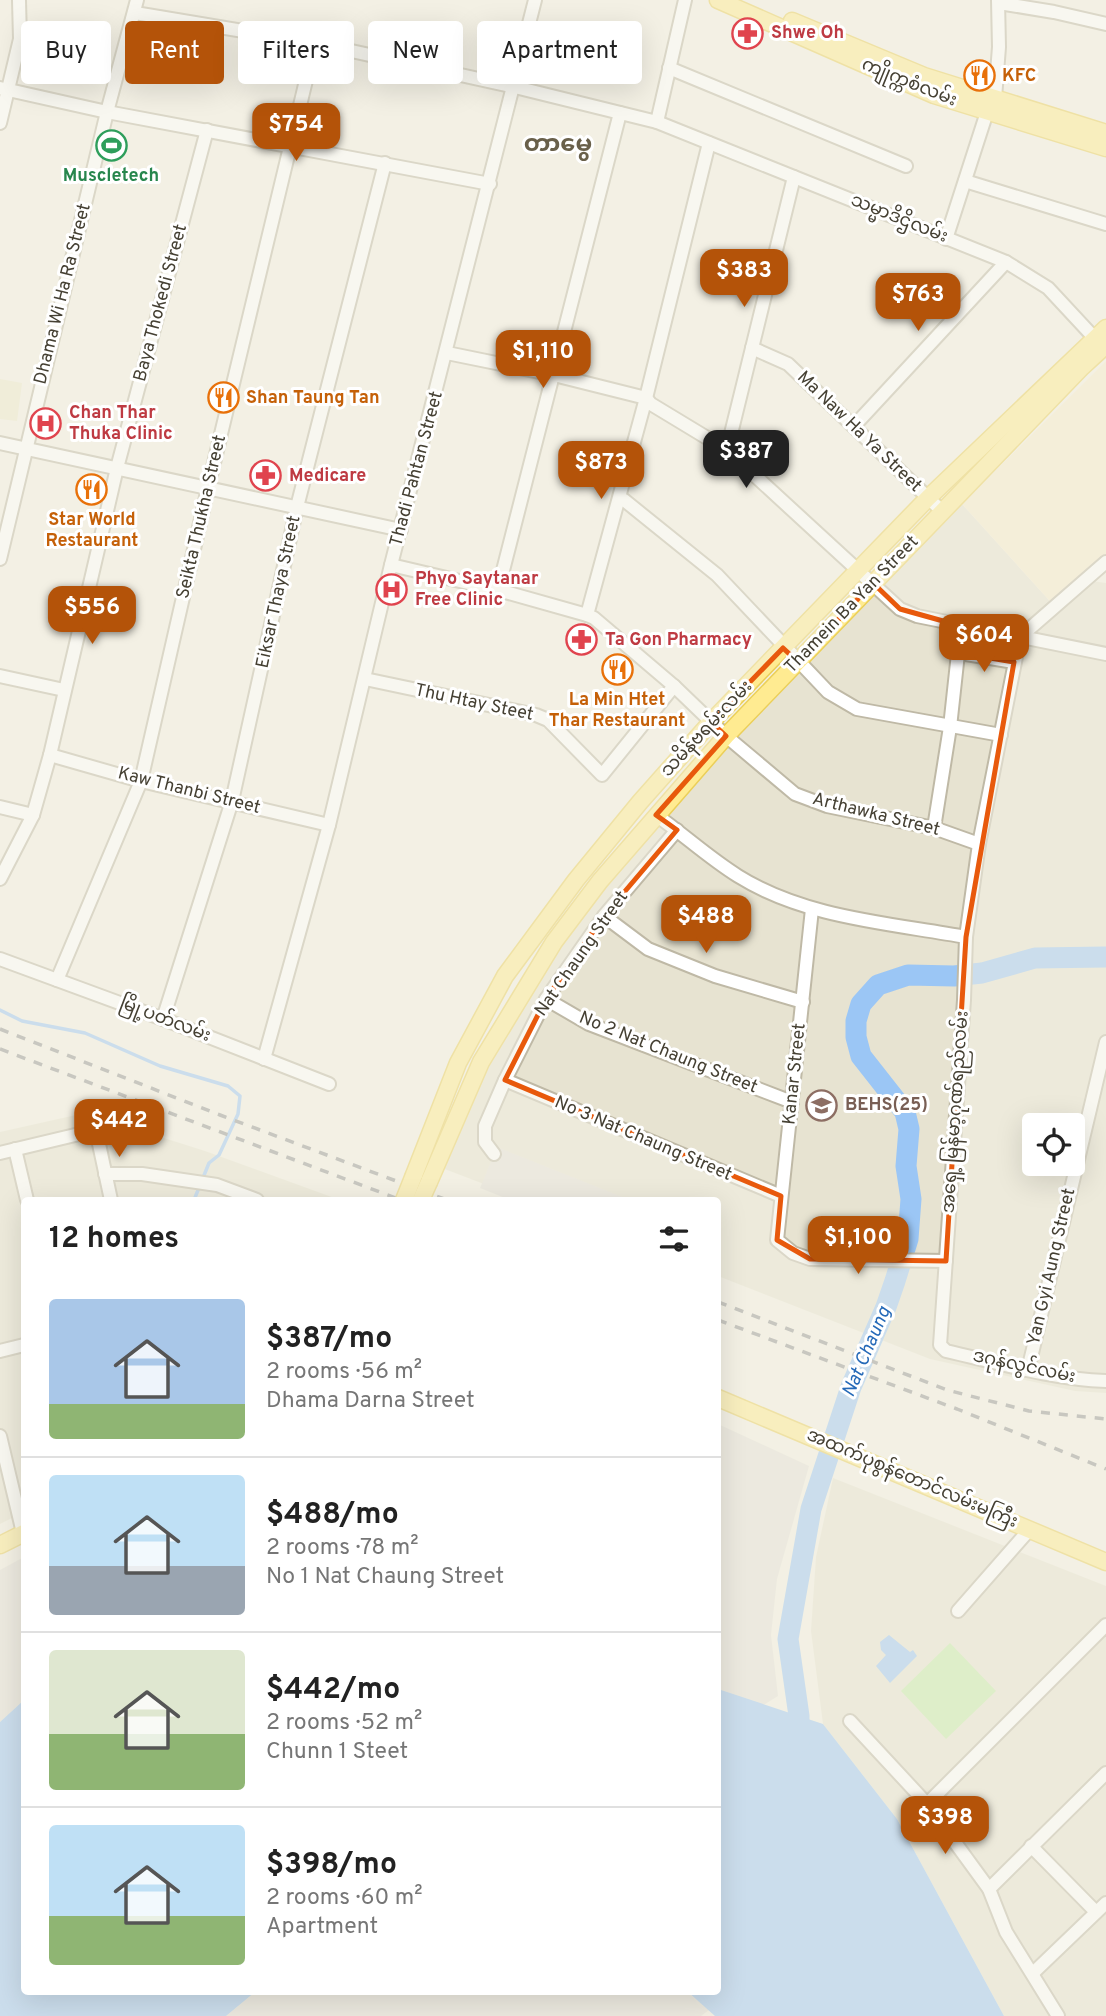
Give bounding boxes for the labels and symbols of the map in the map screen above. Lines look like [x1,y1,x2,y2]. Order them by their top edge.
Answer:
pharmacy icon: Shwe Oh [731,16,765,50]
place label: Shwe Oh [771,22,844,45]
street label: ကျိုက္ကစံလမ်း [857,50,961,114]
restaurant icon: KFC [962,59,996,93]
place label: KFC [1002,65,1036,88]
pin: $754 [255,104,337,163]
sports icon: Muscletech [94,129,128,163]
district label: တာမွေ [524,130,592,161]
place label: Muscletech [63,165,159,188]
street label: သမ္မာဒိဌိလမ်း [846,185,952,251]
street label: Dhama Wi Ha Ra Street [29,201,97,387]
street label: Baya Thokedi Street [129,222,193,384]
pin: $383 [703,250,785,309]
pin: $763 [877,274,959,333]
pin: $1,110 [486,330,600,390]
street label: Ma Naw Ha Ya Street [792,366,926,498]
restaurant icon: Shan Taung Tan [206,381,240,415]
place label: Shan Taung Tan [246,387,380,410]
street label: Thadi Pahtan Street [385,389,449,549]
place label: Chan Thar Thuka Clinic [69,402,173,446]
hospital icon: Chan Thar Thuka Clinic [29,406,63,440]
pin: $387 [705,430,787,490]
street label: Seikta Thukha Street [172,433,232,601]
pin: $873 [560,442,642,501]
pharmacy icon: Medicare [249,459,283,493]
place label: Medicare [289,465,366,488]
restaurant icon: Star World Restaurant [75,472,109,506]
place label: Star World Restaurant [46,509,138,553]
street label: Eiksar Thaya Street [252,514,306,670]
street label: Thamein Ba Yan Street [780,531,924,679]
place label: Phyo Saytanar Free Clinic [415,568,539,612]
hospital icon: Phyo Saytanar Free Clinic [375,572,409,606]
pin: $556 [51,586,133,646]
pin: $604 [943,614,1025,674]
pharmacy icon: Ta Gon Pharmacy [565,623,599,657]
place label: Ta Gon Pharmacy [605,629,752,652]
restaurant icon: La Min Htet Thar Restaurant [600,652,634,686]
street label: သမိန်ဗရမ်းလမ်း [653,673,759,784]
street label: Thu Htay Steet [412,679,536,727]
place label: La Min Htet Thar Restaurant [549,689,685,733]
street label: Kaw Thanbi Street [115,762,263,820]
street label: Arthawka Street [810,788,942,842]
street label: Nat Chaung Street [530,887,634,1021]
pin: $488 [665,895,747,955]
street label: မြို့ပတ်လမ်း [115,988,215,1050]
street label: No 2 Nat Chaung Street [575,1007,761,1099]
street label: အရှေ့ မြန်မာ့ဂုဏ်ရည်လမ်း [934,1010,977,1214]
street label: Kanar Street [778,1022,812,1126]
school or university icon: BEHS(25) [805,1088,839,1122]
street label: No 3 Nat Chaung Street [551,1091,735,1187]
place label: BEHS(25) [845,1094,928,1117]
pin: $442 [78,1100,160,1159]
street label: Yan Gyi Aung Street [1023,1186,1081,1348]
pin: $1,100 [801,1216,915,1276]
water label: Nat Chaung [837,1303,897,1401]
street label: ဒဂုန်လွင်လမ်း [970,1342,1078,1391]
street label: အထက်ပုစွန်တောင်လမ်းမကြီး [802,1420,1023,1536]
pin: $398 [904,1797,986,1856]

